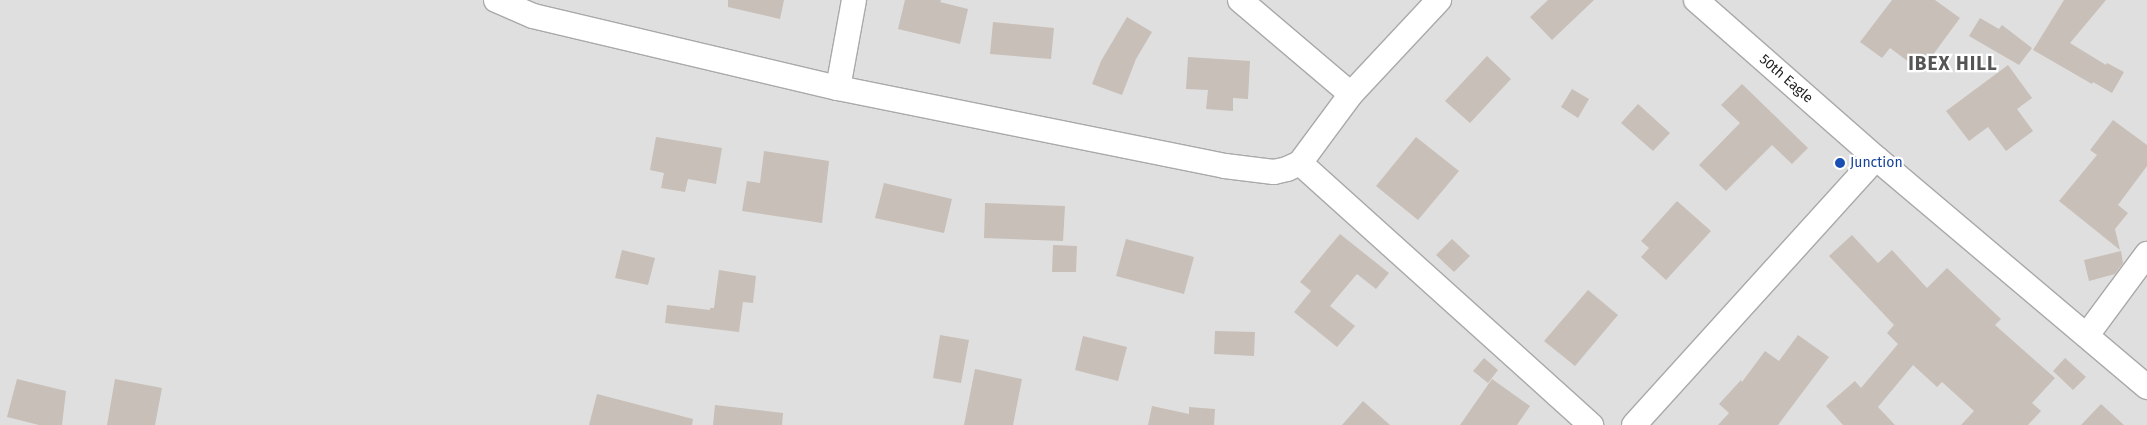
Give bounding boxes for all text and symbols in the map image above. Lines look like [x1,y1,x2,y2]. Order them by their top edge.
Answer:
street label: 50th Eagle [1756,51,1816,107]
district label: IBEX HILL [1907,53,1999,75]
place label: Junction [1850,155,1903,171]
marker: Junction [1834,157,1846,169]

